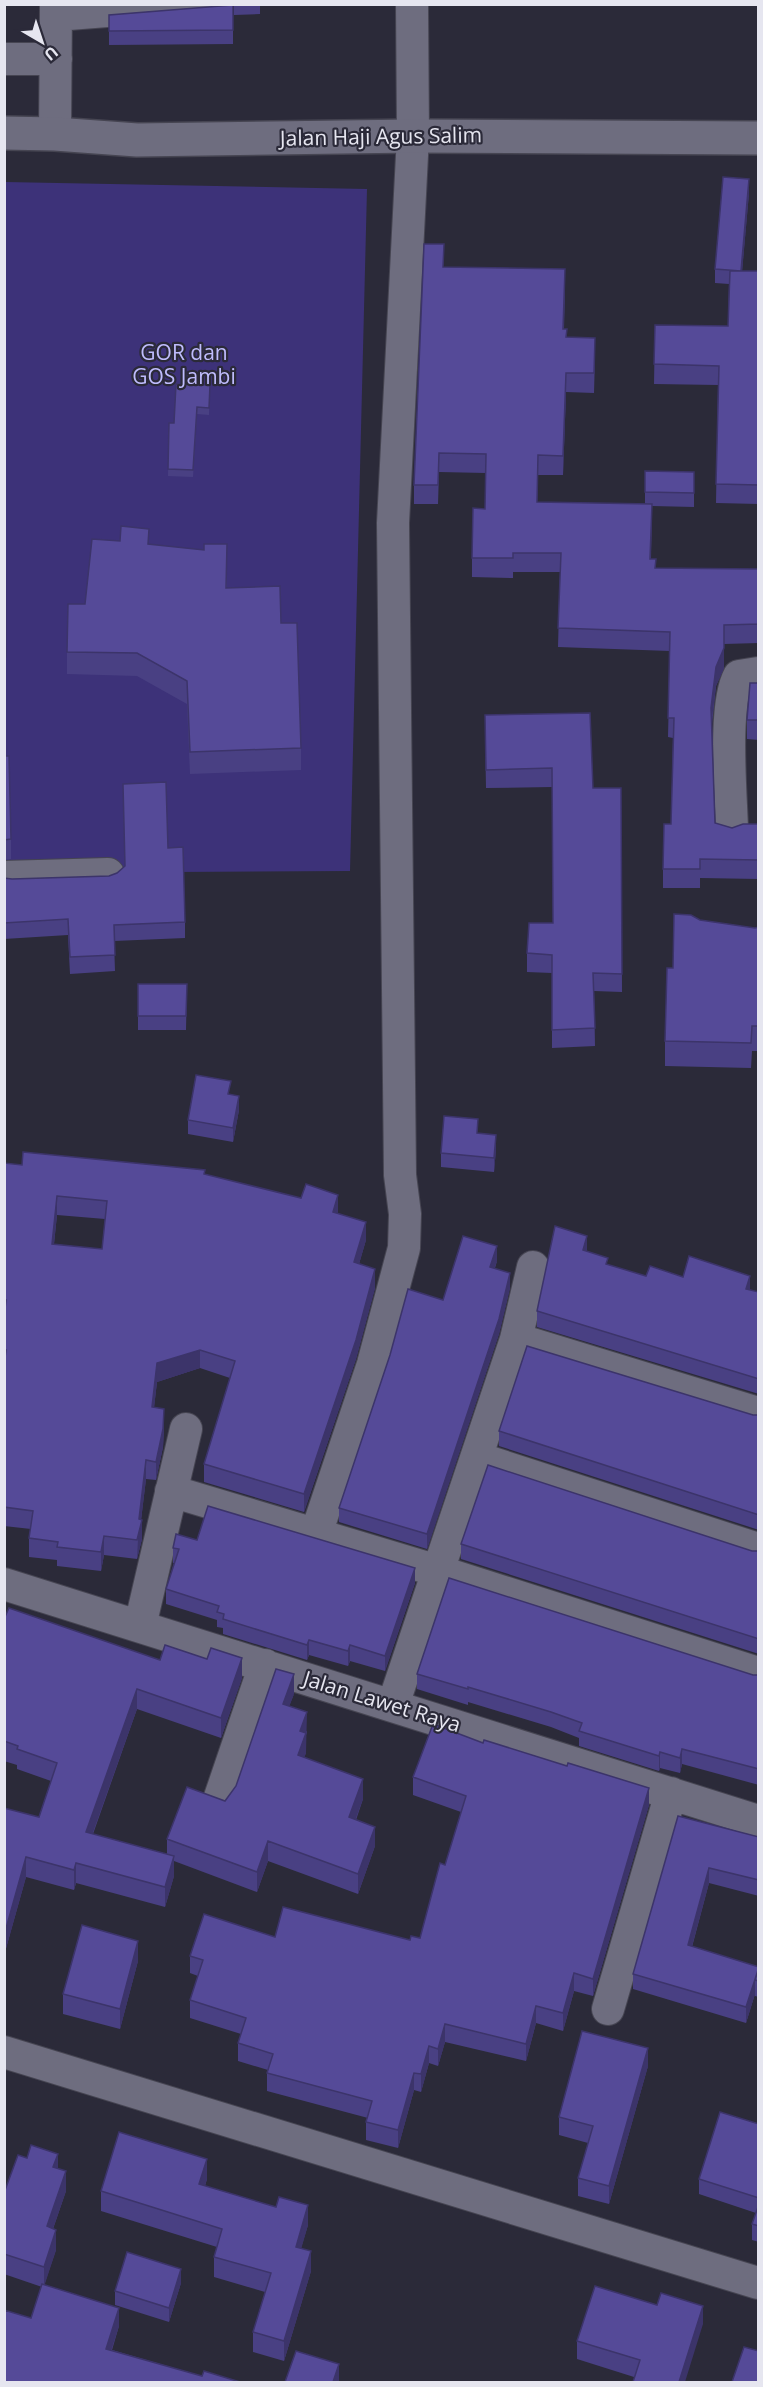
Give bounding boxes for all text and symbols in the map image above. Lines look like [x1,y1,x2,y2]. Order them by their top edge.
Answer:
north arrow [12,12,72,72]
text: U [40,41,63,66]
street label: Jalan Haji Agus Salim [278,120,482,152]
park label: GOR dan GOS Jambi [132,338,236,390]
street label: Jalan Lawet Raya [298,1663,464,1738]

